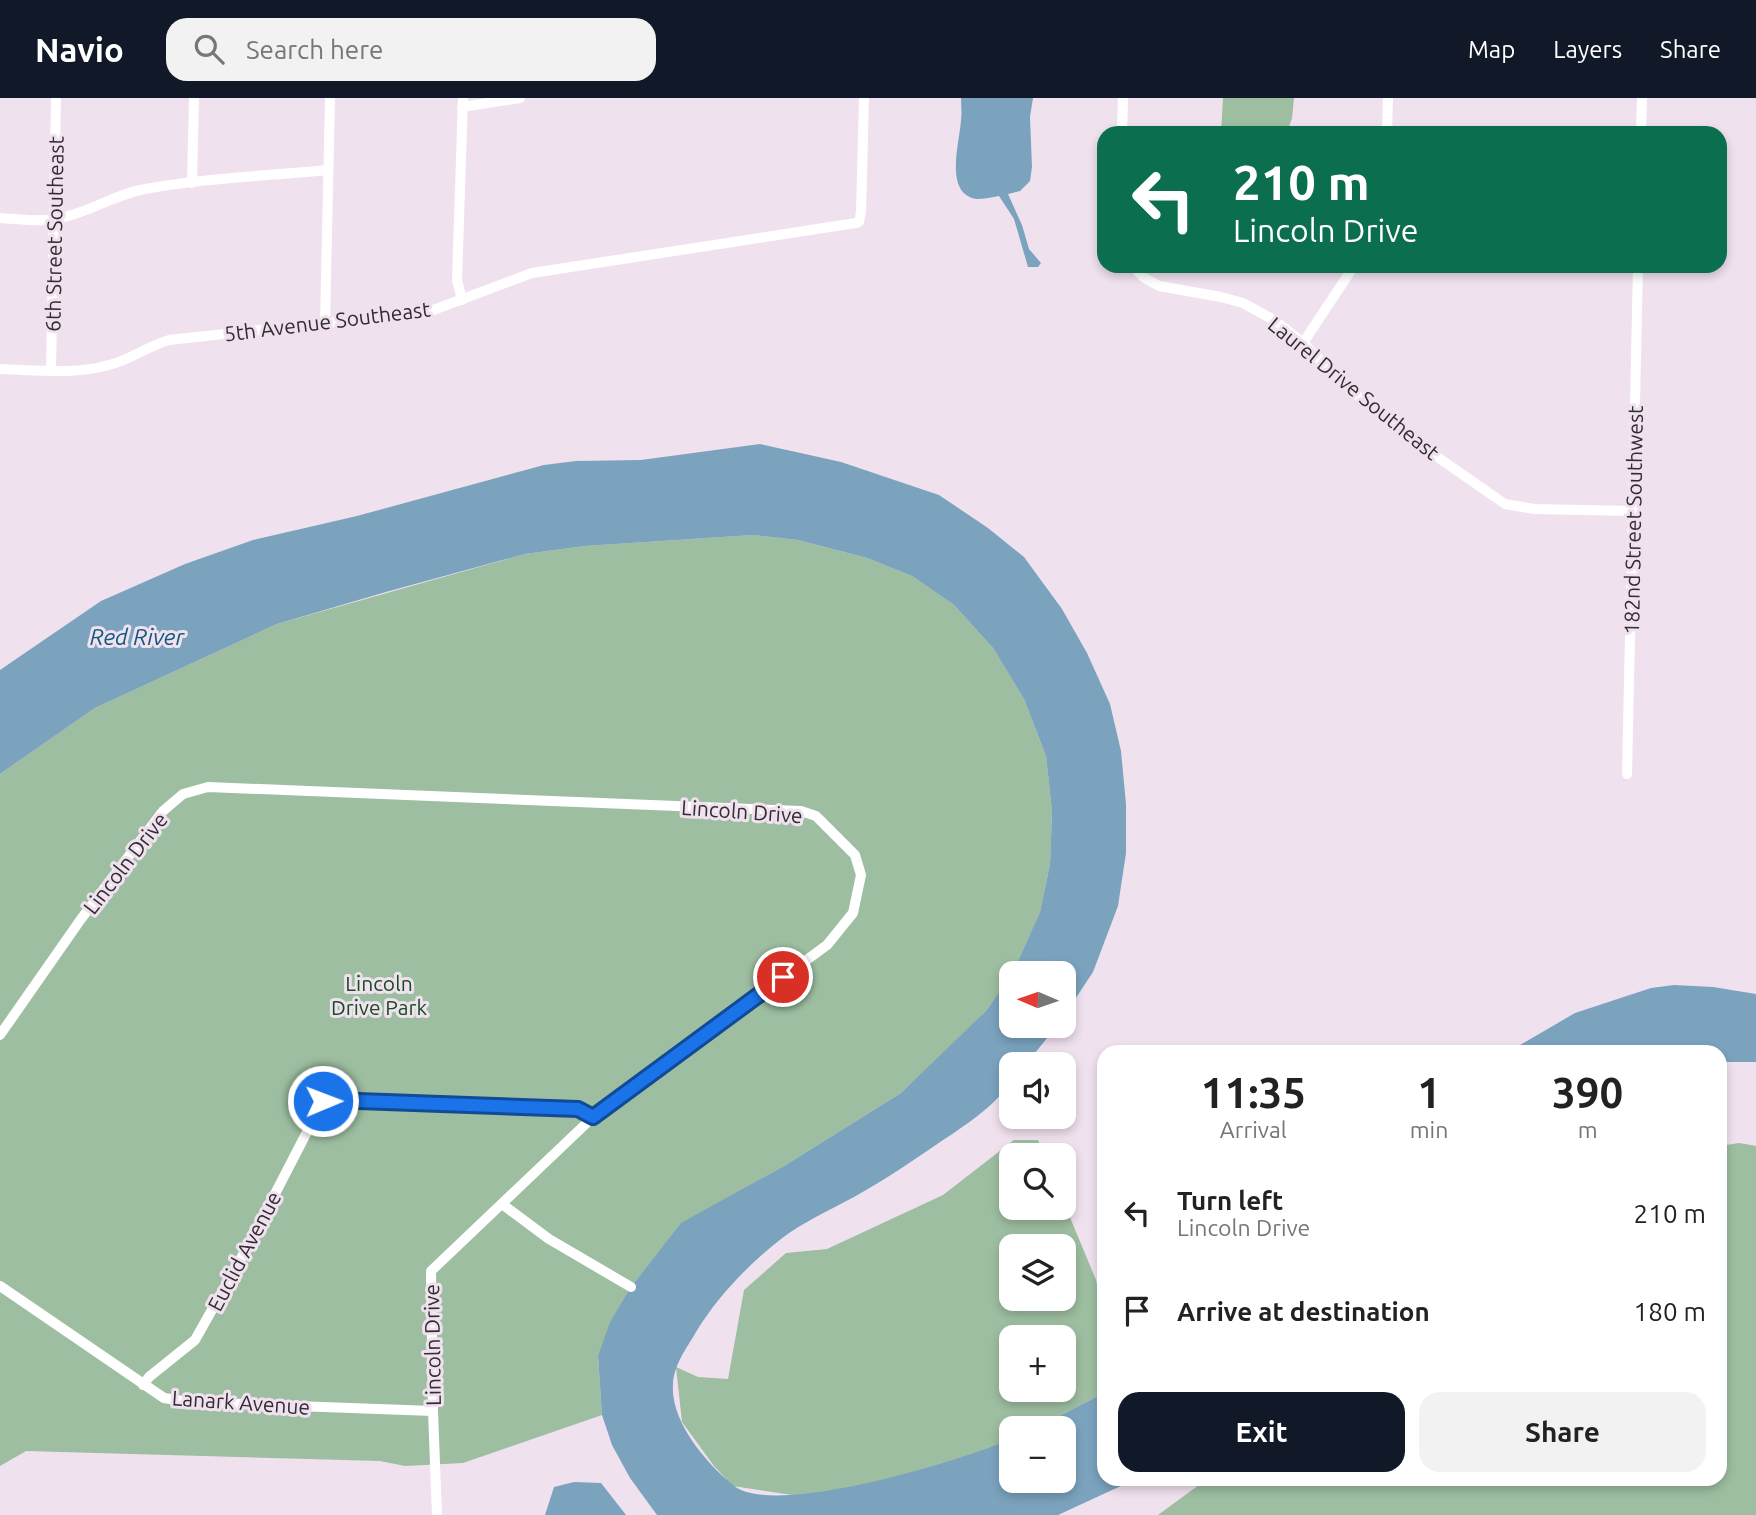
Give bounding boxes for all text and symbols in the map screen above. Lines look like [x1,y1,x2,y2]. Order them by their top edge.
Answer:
search box [166,18,656,81]
icon: search [190,30,228,68]
text: Navio [35,31,124,68]
text: Search here [246,35,383,64]
text: Map [1468,36,1515,63]
text: Layers [1553,36,1622,63]
text: Share [1660,36,1721,63]
street label: 6th Street Southeast [40,136,68,332]
icon: left [1118,154,1209,245]
text: 210 m [1233,154,1370,209]
text: Lincoln Drive [1233,212,1418,248]
street label: 5th Avenue Southeast [222,296,432,346]
street label: Laurel Drive Southeast [1264,312,1444,464]
street label: 182nd Street Southwest [1619,405,1647,635]
water label: Red River [90,624,185,649]
street label: Lincoln Drive [680,795,804,827]
street label: Lincoln Drive [78,808,172,918]
pin [753,947,813,1007]
icon: arrive [764,958,802,996]
north arrow [999,961,1076,1038]
map controls [999,961,1076,1493]
park label: Lincoln Drive Park [331,971,427,1019]
button: sound [999,1052,1076,1129]
position arrow [286,1064,360,1138]
text: 11:35 [1201,1069,1306,1116]
text: 1 [1417,1069,1441,1116]
text: 390 [1552,1069,1623,1116]
text: Arrival [1220,1117,1287,1142]
text: min [1410,1117,1448,1142]
text: m [1578,1117,1598,1142]
button: search [999,1143,1076,1220]
text: Turn left [1177,1186,1283,1215]
street label: Euclid Avenue [202,1187,286,1315]
icon: left [1118,1194,1156,1232]
text: 210 m [1634,1199,1706,1228]
text: Lincoln Drive [1177,1215,1310,1240]
button: layers [999,1234,1076,1311]
street label: Lincoln Drive [419,1284,445,1406]
icon: arrive [1118,1292,1156,1330]
text: Arrive at destination [1177,1297,1430,1326]
text: 180 m [1634,1297,1706,1326]
button: + [999,1325,1076,1402]
street label: Lanark Avenue [171,1385,311,1419]
button: Exit [1118,1392,1405,1472]
button: Share [1419,1392,1706,1472]
button: − [999,1416,1076,1493]

